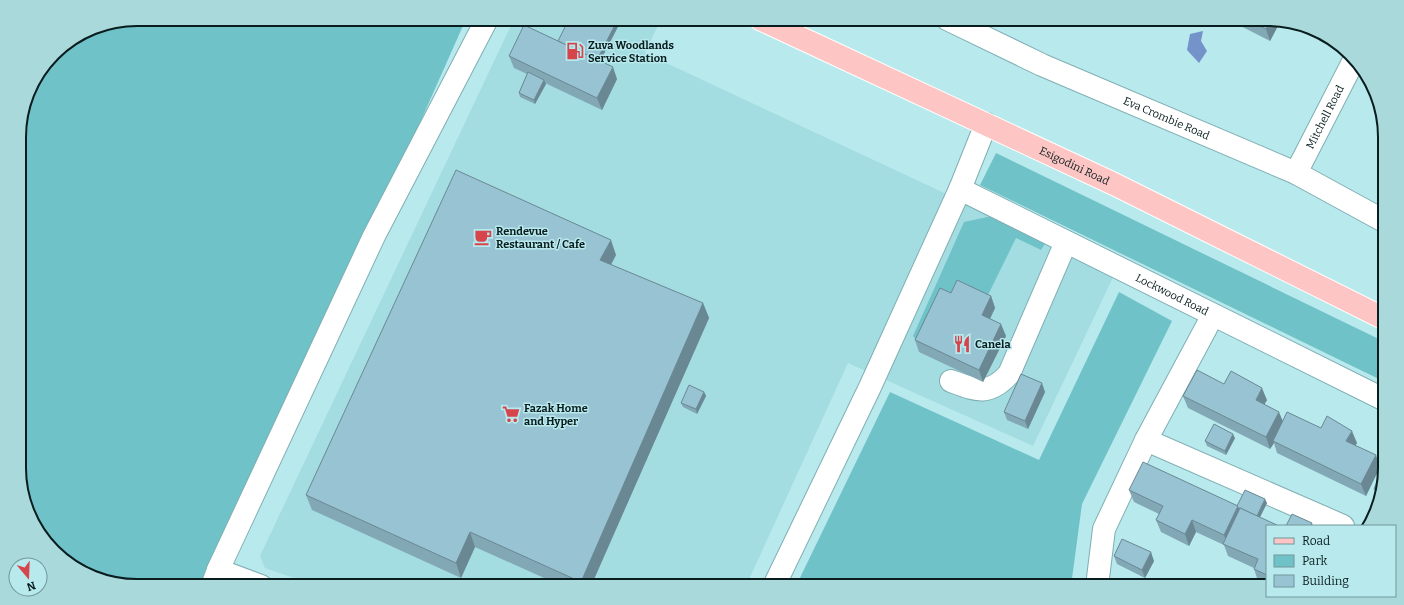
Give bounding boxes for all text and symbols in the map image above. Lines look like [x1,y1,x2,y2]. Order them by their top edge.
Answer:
place label: Zuva Woodlands Service Station [588,39,674,65]
fuel station icon: Zuva Woodlands Service Station [565,41,585,61]
street label: Mitchell Road [1303,83,1347,151]
street label: Eva Crombie Road [1122,94,1212,142]
street label: Esigodini Road [1037,144,1112,188]
place label: Rendevue Restaurant / Cafe [496,225,585,251]
cafe icon: Rendevue Restaurant / Cafe [473,227,493,247]
street label: Lockwood Road [1134,271,1211,318]
restaurant icon: Canela [952,334,972,354]
place label: Canela [975,338,1011,351]
place label: Fazak Home and Hyper [524,402,588,428]
supermarket icon: Fazak Home and Hyper [501,404,521,424]
legend [1266,525,1396,597]
text: Road [1302,534,1330,548]
text: Park [1302,554,1328,568]
north arrow [8,557,48,597]
text: Building [1302,574,1349,588]
text: N [24,578,37,594]

